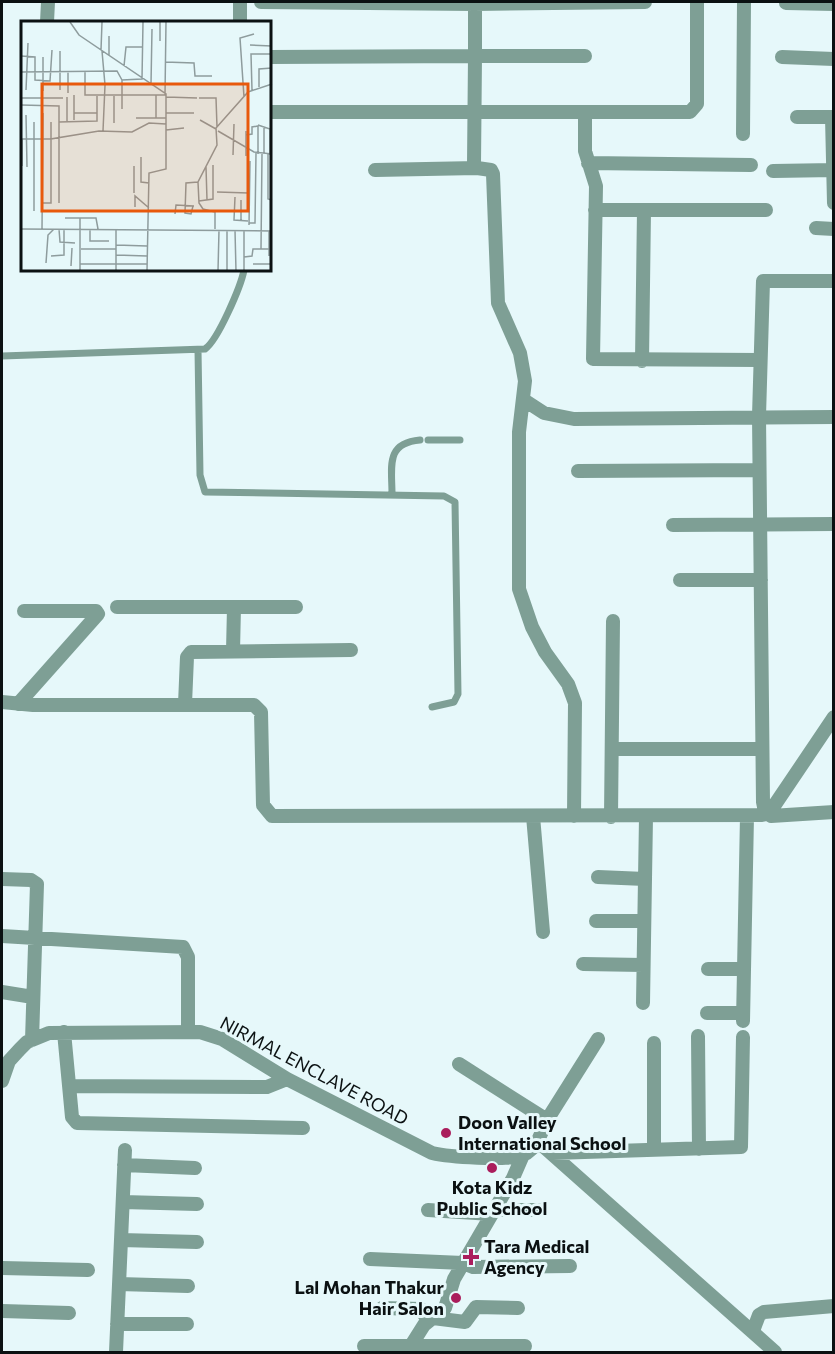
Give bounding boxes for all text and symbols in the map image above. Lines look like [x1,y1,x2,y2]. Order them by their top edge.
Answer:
inset map [21,21,272,272]
street label: NIRMAL ENCLAVE ROAD [217,1011,412,1129]
place label: Doon Valley International School [458,1111,626,1154]
marker: Doon Valley International School [439,1126,453,1140]
marker: Kota Kidz Public School [485,1161,499,1175]
place label: Kota Kidz Public School [436,1176,548,1219]
place label: Tara Medical Agency [484,1235,589,1278]
marker: Tara Medical Agency [462,1248,480,1266]
place label: Lal Mohan Thakur Hair Salon [294,1276,445,1319]
marker: Lal Mohan Thakur Hair Salon [449,1291,463,1305]

